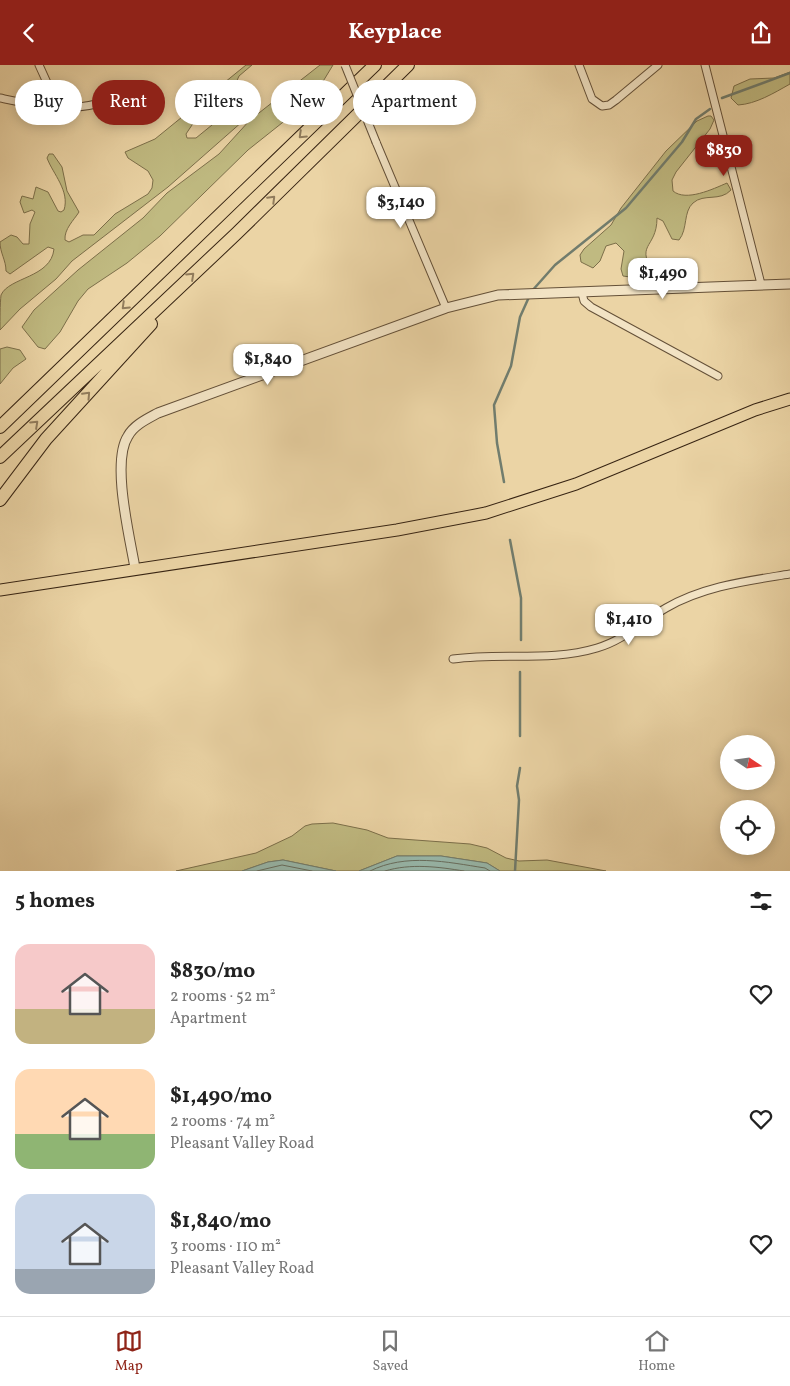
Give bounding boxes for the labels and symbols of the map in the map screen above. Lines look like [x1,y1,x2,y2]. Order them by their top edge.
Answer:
one-way arrow [299,129,308,138]
pin: $830 [694,135,754,177]
pin: $3,140 [360,186,442,229]
one-way arrow [266,195,275,204]
pin: $1,490 [622,257,704,300]
one-way arrow [186,273,195,282]
one-way arrow [122,300,131,309]
pin: $1,840 [227,343,309,386]
one-way arrow [81,391,90,400]
one-way arrow [30,421,39,430]
pin: $1,410 [588,603,670,646]
north arrow [720,735,775,790]

